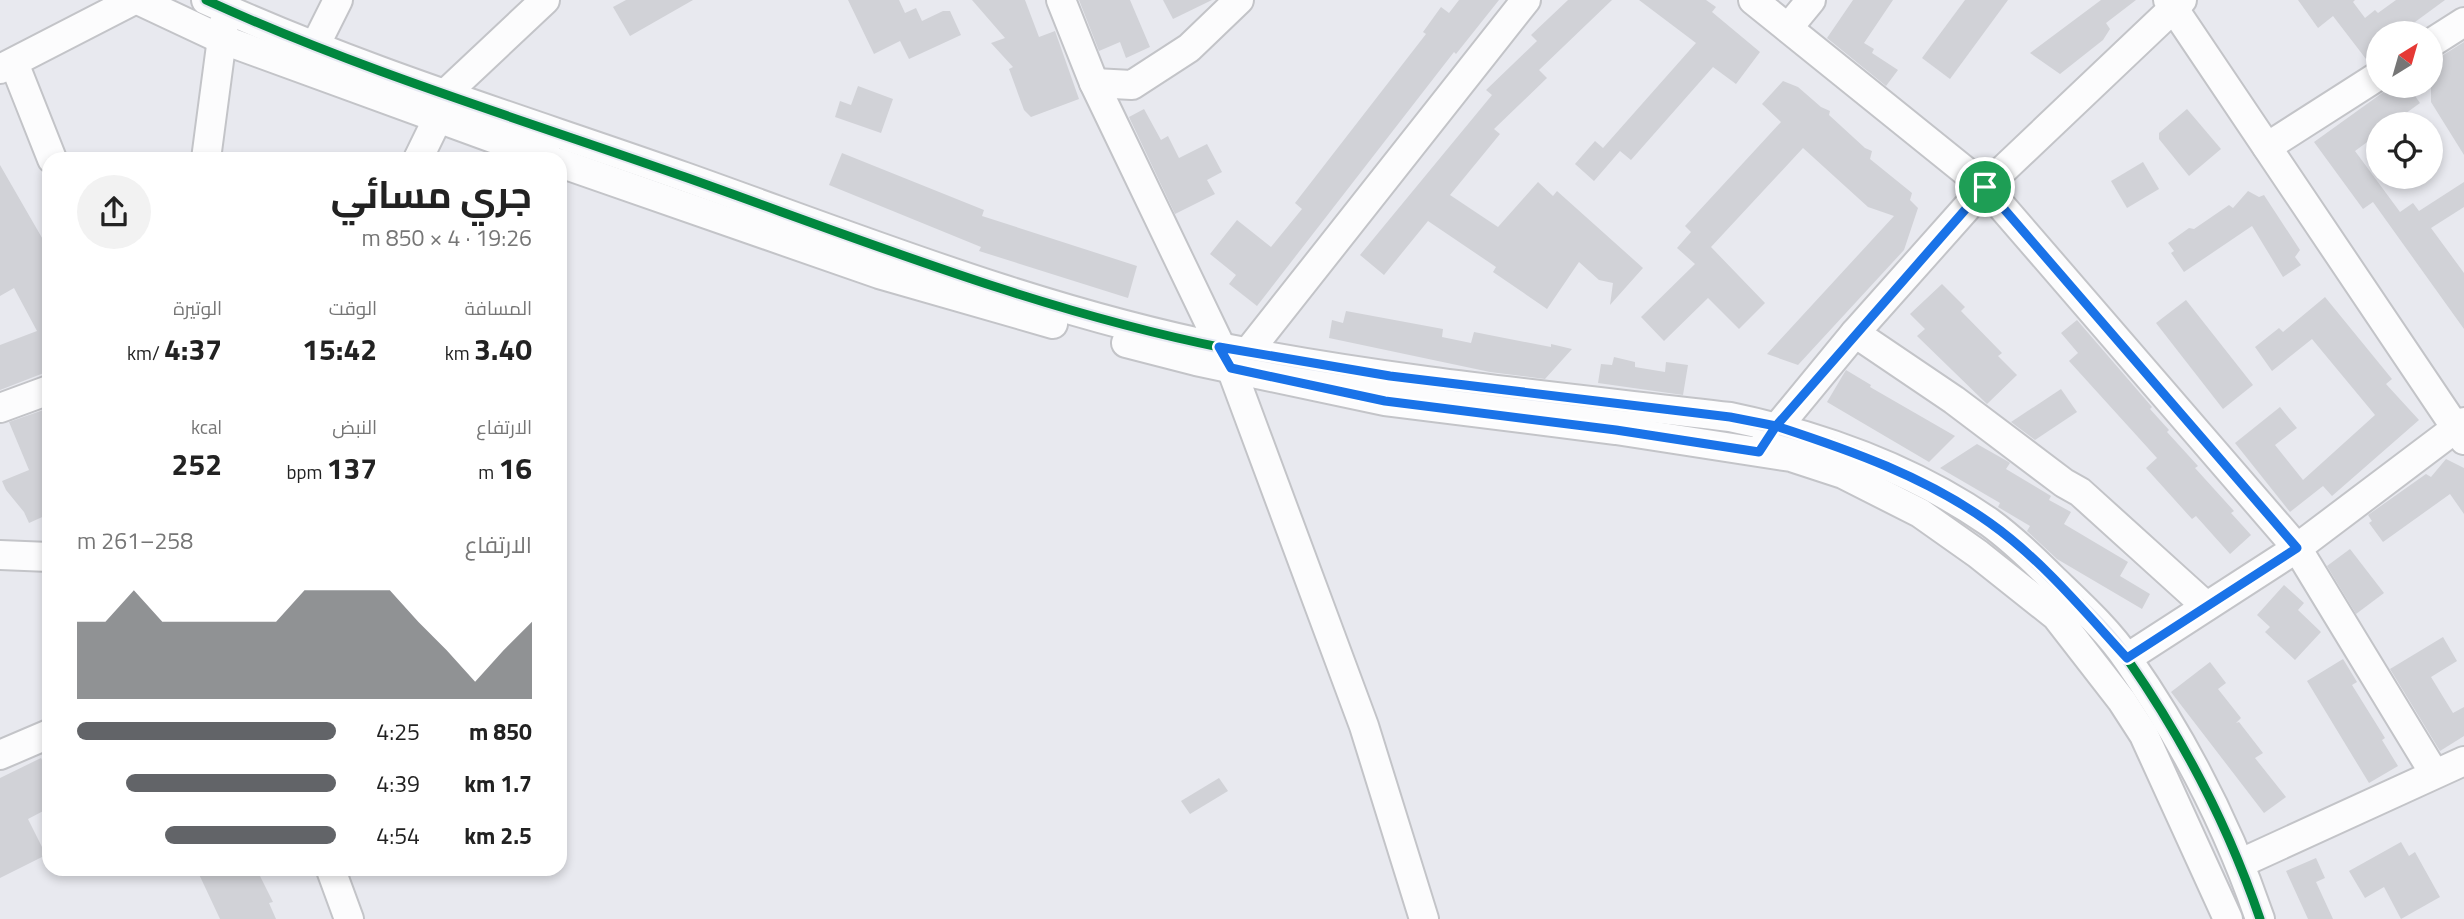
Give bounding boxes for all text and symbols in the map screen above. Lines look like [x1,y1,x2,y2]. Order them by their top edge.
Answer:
north arrow [2366,21,2443,98]
map controls [2366,21,2443,189]
button: locate [2366,112,2443,189]
pin [1955,157,2015,217]
text: جري مسائي [331,165,532,223]
icon: arrive [1966,168,2004,206]
button: share [77,175,151,249]
text: 19:26 · 4 × 850 m [362,220,532,255]
text: الوتيرة [173,293,222,322]
text: الوقت [329,293,377,322]
text: المسافة [464,293,532,322]
text: 4:37 [164,326,222,372]
text: 15:42 [302,326,377,372]
text: 3.40 [474,326,532,372]
text: /km [127,338,164,367]
text: km [445,338,474,367]
text: kcal [191,412,222,441]
text: النبض [332,412,377,441]
text: الارتفاع [476,412,532,441]
text: 252 [172,441,222,487]
text: 137 [327,445,377,491]
text: 16 [498,445,532,491]
text: bpm [287,457,327,486]
text: m [478,457,498,486]
text: 258–261 m [77,523,193,558]
text: الارتفاع [465,527,532,562]
text: 4:25 [376,714,420,749]
text: 850 m [469,714,532,749]
text: 4:39 [376,766,420,801]
text: 1.7 km [464,766,532,801]
text: 4:54 [376,818,420,853]
text: 2.5 km [464,818,532,853]

